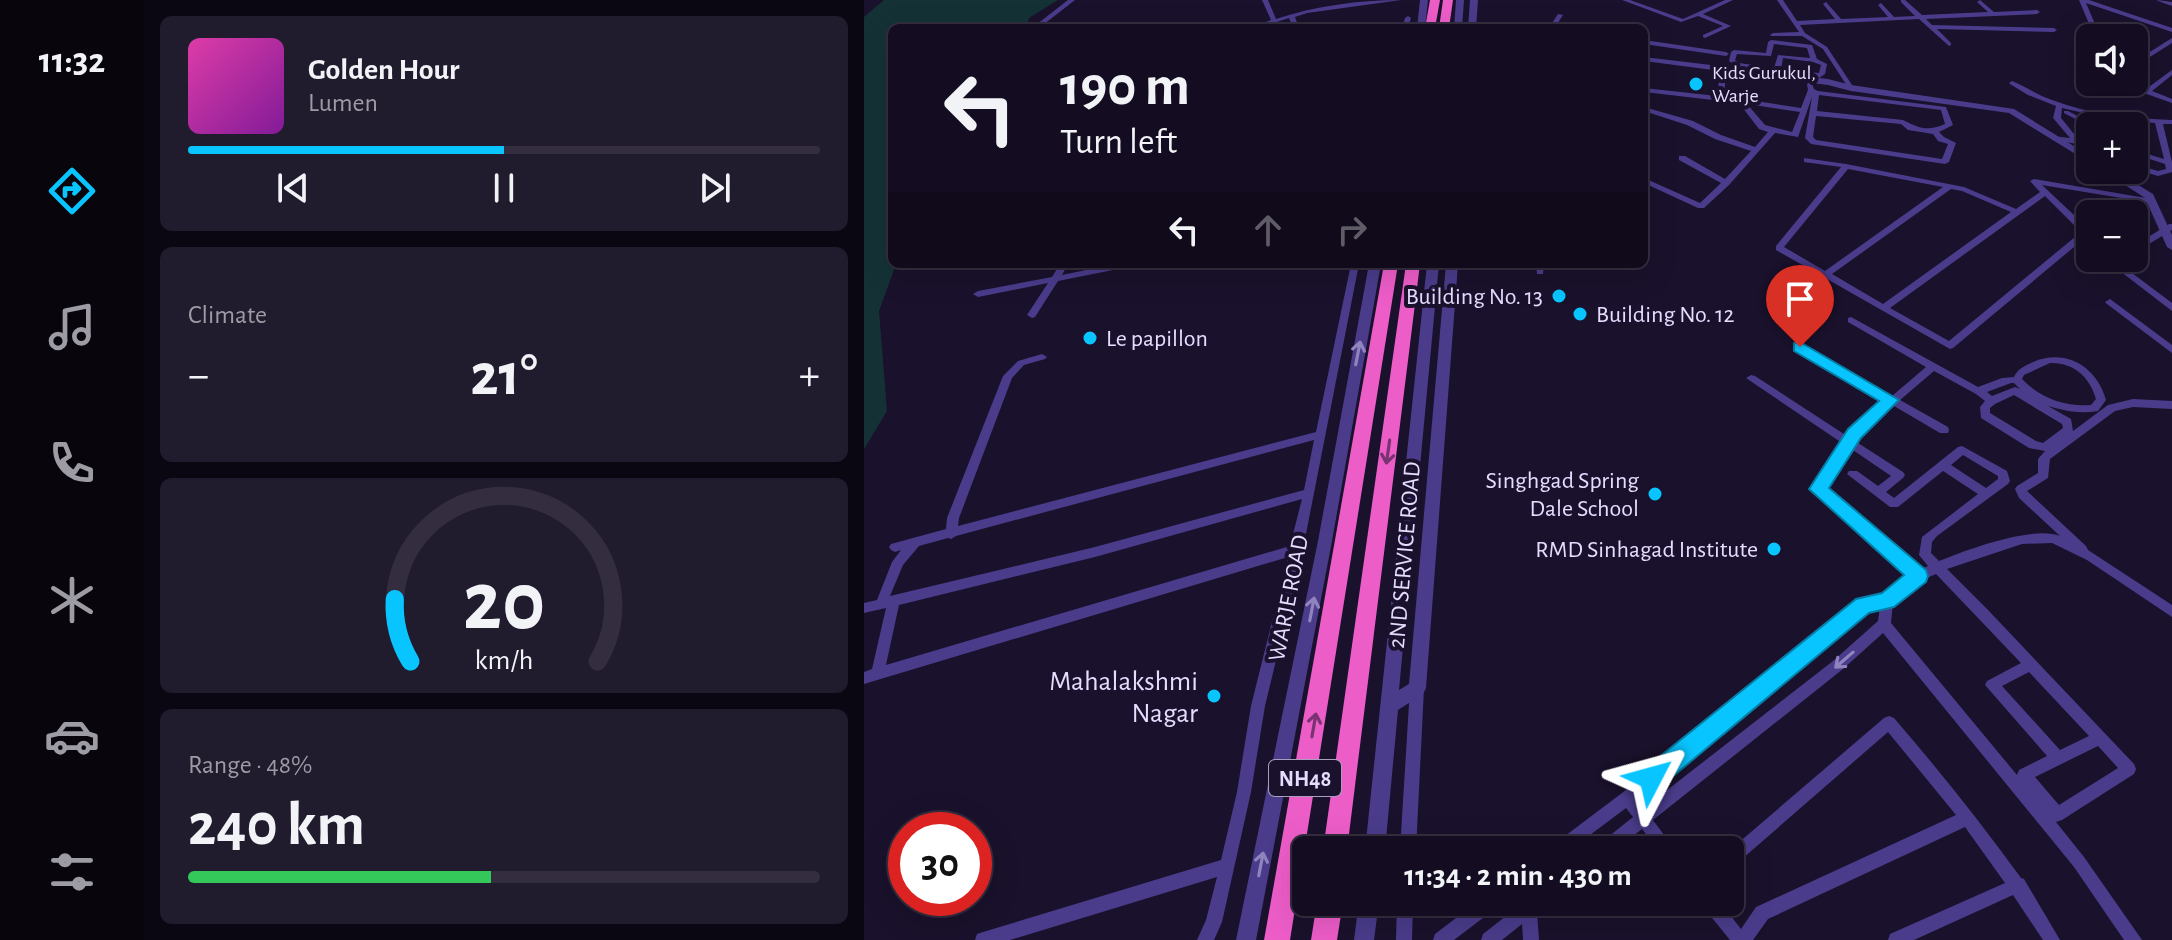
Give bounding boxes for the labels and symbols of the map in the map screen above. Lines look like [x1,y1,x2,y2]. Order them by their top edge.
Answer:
place label: Kids Gurukul, Warje [1712,63,1816,106]
marker: Kids Gurukul, Warje [1687,75,1705,93]
pin [1766,265,1834,347]
place label: Building No. 13 [1406,285,1543,309]
marker: Building No. 13 [1550,287,1568,305]
place label: Building No. 12 [1596,303,1734,327]
marker: Building No. 12 [1571,305,1589,323]
place label: Le papillon [1106,327,1208,351]
marker: Le papillon [1081,329,1099,347]
one-way arrow [1351,340,1366,366]
one-way arrow [1380,439,1395,464]
street label: 2ND SERVICE ROAD [1385,461,1425,649]
place label: Singhgad Spring Dale School [1486,469,1639,521]
marker: Singhgad Spring Dale School [1646,485,1664,503]
street label: WARJE ROAD [1265,533,1313,664]
place label: RMD Sinhagad Institute [1535,538,1758,562]
marker: RMD Sinhagad Institute [1765,540,1783,558]
one-way arrow [1305,596,1320,622]
one-way arrow [1834,651,1854,669]
place label: Mahalakshmi Nagar [1049,668,1198,728]
marker: Mahalakshmi Nagar [1205,687,1223,705]
one-way arrow [1307,713,1322,738]
position arrow [1609,736,1693,820]
road number: NH48 [1269,760,1341,796]
speed limit sign: 30 [888,812,992,916]
one-way arrow [1255,851,1270,877]

